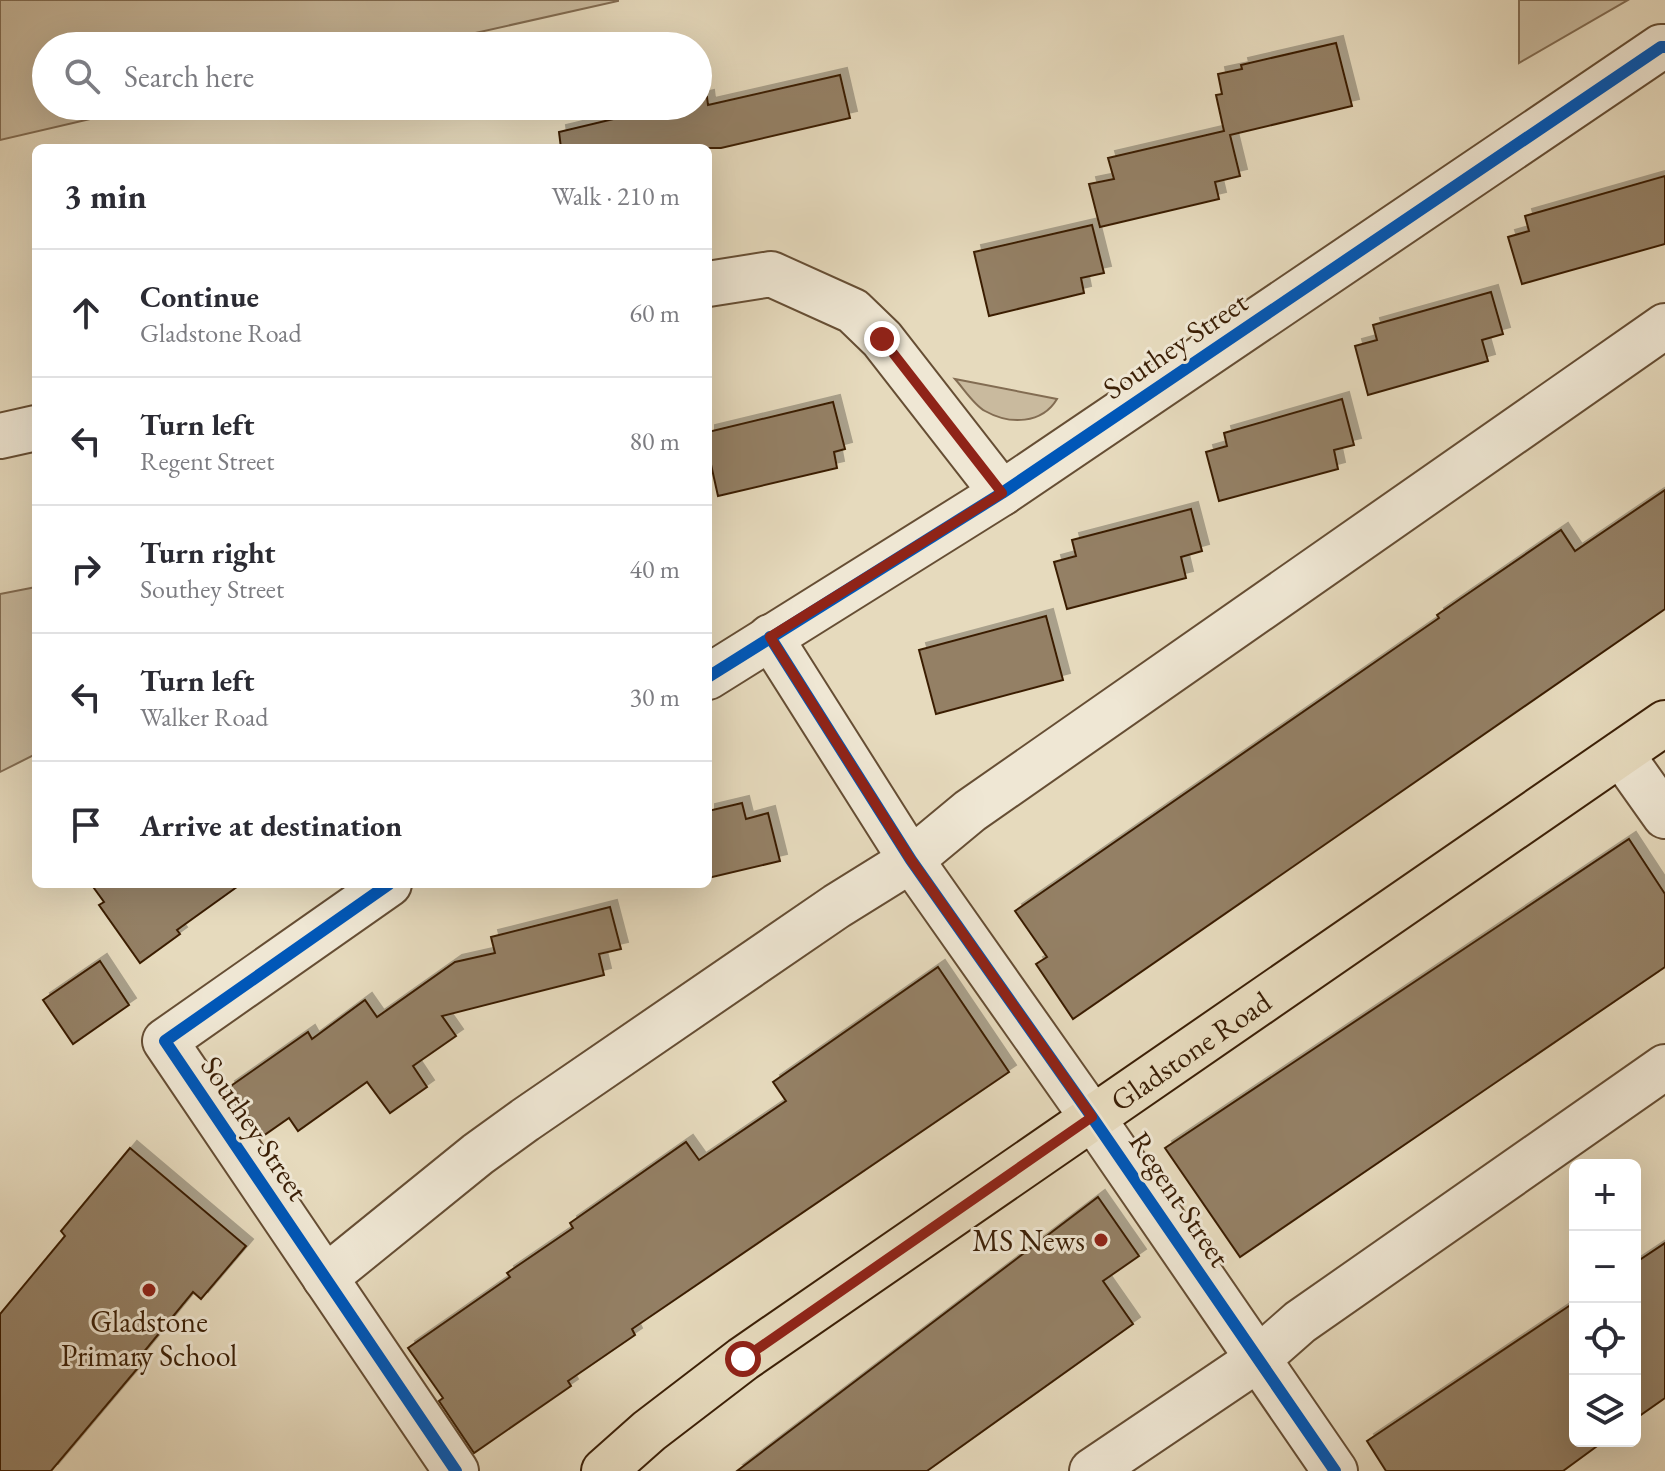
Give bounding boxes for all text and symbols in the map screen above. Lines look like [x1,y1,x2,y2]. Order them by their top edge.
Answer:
search box [32,32,712,120]
icon: search [60,54,104,98]
text: Search here [124,57,254,96]
text: 3 min [64,174,147,218]
text: Walk · 210 m [552,179,680,213]
text: Continue [140,277,259,316]
street label: Southey Street [1095,282,1255,408]
icon: ahead [64,291,108,335]
text: 60 m [630,296,680,330]
text: Gladstone Road [140,316,302,350]
route end [864,321,900,357]
text: Turn left [140,405,254,444]
icon: left [64,419,108,463]
text: 80 m [630,424,680,458]
text: Regent Street [140,444,274,478]
text: Turn right [140,533,276,572]
icon: right [64,547,108,591]
text: 40 m [630,552,680,586]
text: Southey Street [140,572,284,606]
text: Turn left [140,661,254,700]
icon: left [64,675,108,719]
text: 30 m [630,680,680,714]
text: Walker Road [140,700,268,734]
icon: arrive [64,803,108,847]
text: Arrive at destination [140,806,402,845]
street label: Gladstone Road [1102,981,1279,1119]
street label: Southey Street [192,1048,318,1208]
street label: Regent Street [1120,1124,1240,1275]
map controls [1569,1159,1641,1447]
button: + [1569,1159,1641,1231]
place label: MS News [972,1221,1085,1260]
marker: MS News [1092,1231,1110,1249]
button: − [1569,1231,1641,1303]
marker: Gladstone Primary School [140,1281,158,1299]
place label: Gladstone Primary School [61,1302,237,1375]
button: locate [1569,1303,1641,1375]
route start [725,1341,761,1377]
button: layers [1569,1375,1641,1447]

